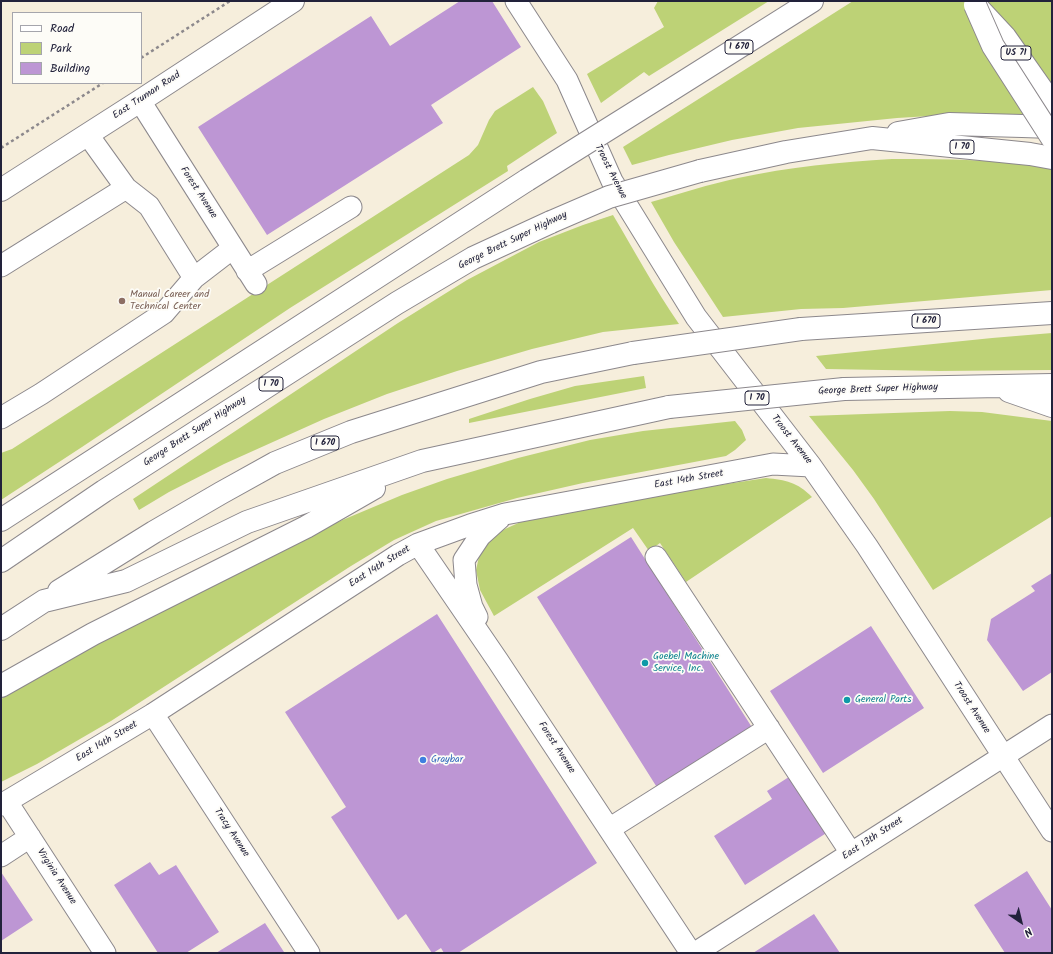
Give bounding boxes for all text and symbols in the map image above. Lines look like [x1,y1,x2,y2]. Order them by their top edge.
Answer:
legend [12,12,142,84]
text: Road [50,19,74,38]
text: Park [50,39,72,58]
road number: I 670 [725,40,753,54]
road number: US 71 [1001,46,1031,60]
text: Building [50,59,90,78]
street label: East Truman Road [111,70,183,122]
road number: I 70 [950,140,974,154]
street label: Troost Avenue [591,143,629,201]
street label: Forest Avenue [177,165,219,221]
street label: George Brett Super Highway [457,209,569,273]
place label: Manual Career and Technical Center [130,289,209,312]
marker: Manual Career and Technical Center [117,296,127,306]
road number: I 670 [912,314,940,328]
road number: I 70 [259,377,283,391]
street label: George Brett Super Highway [818,382,938,398]
road number: I 70 [745,391,769,405]
street label: George Brett Super Highway [142,394,248,470]
street label: Troost Avenue [768,413,814,467]
road number: I 670 [311,436,339,450]
street label: East 14th Street [654,468,724,492]
street label: East 14th Street [347,543,413,591]
place label: Goebel Machine Service, Inc. [653,651,719,674]
marker: Goebel Machine Service, Inc. [640,658,650,668]
street label: Troost Avenue [950,680,992,736]
place label: General Parts [855,694,911,706]
marker: General Parts [842,695,852,705]
street label: East 14th Street [74,719,140,765]
street label: Forest Avenue [535,720,577,776]
place label: Graybar [431,754,463,766]
marker: Graybar [418,755,428,765]
street label: Tracy Avenue [211,806,251,860]
street label: East 13th Street [840,815,906,863]
street label: Virginia Avenue [34,847,78,907]
north arrow [1001,902,1041,942]
text: N [1020,922,1036,941]

